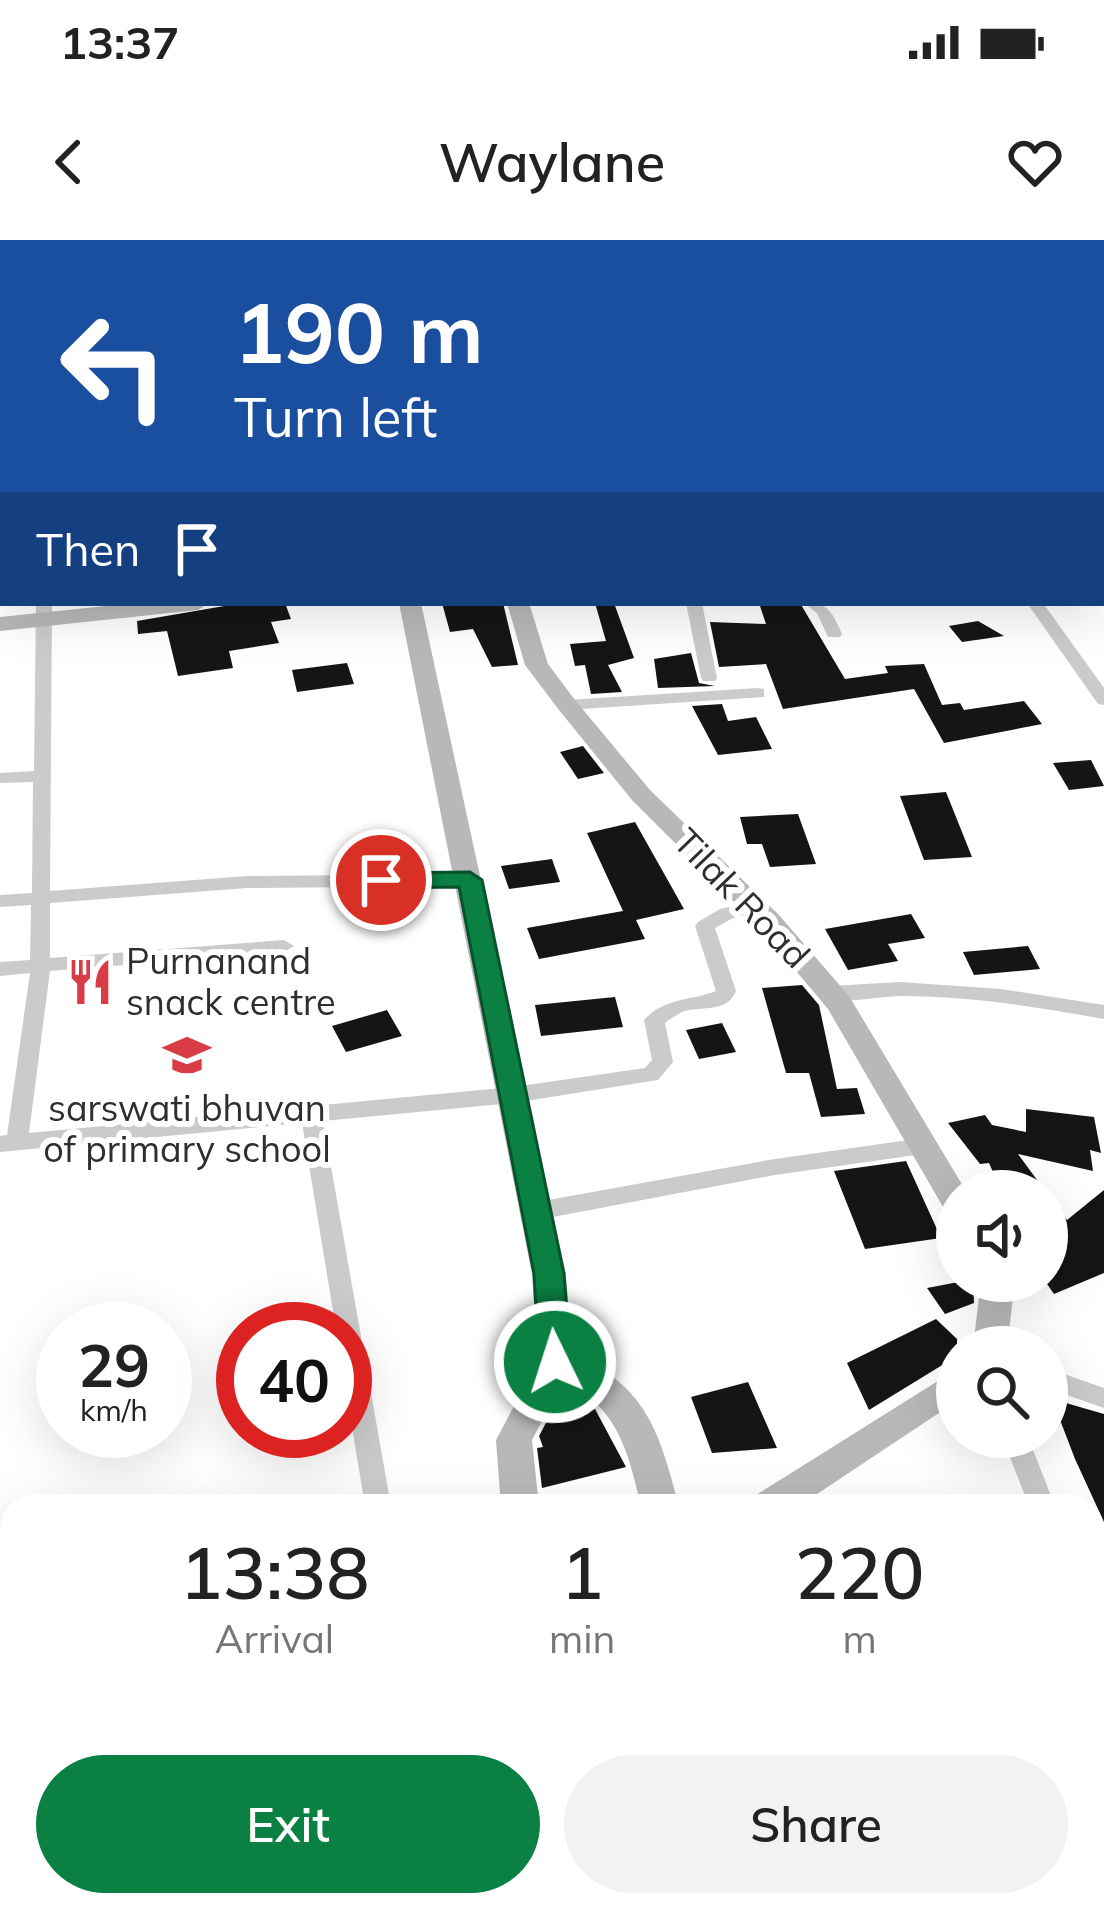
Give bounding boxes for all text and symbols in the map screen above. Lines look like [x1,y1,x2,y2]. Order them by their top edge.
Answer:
text: 13:37 [60,14,179,70]
text: Waylane [439,128,665,196]
icon: back [36,129,102,195]
icon: heart [1002,129,1068,195]
text: 190 m [234,279,484,384]
icon: left [36,288,192,444]
text: Turn left [234,383,437,451]
icon: arrive [164,516,230,582]
text: Then [36,521,140,577]
street label: Tilak Road [665,818,820,977]
pin [330,829,432,931]
icon: arrive [348,847,414,913]
place label: Purnanand snack centre [126,938,335,1024]
restaurant icon: Purnanand snack centre [65,957,115,1007]
school or university icon: sarswati bhuvan of primary school [162,1030,212,1080]
place label: sarswati bhuvan of primary school [43,1085,331,1171]
map controls [936,1170,1068,1458]
button: sound [936,1170,1068,1302]
position arrow [492,1299,618,1425]
speed limit sign: 40 [216,1302,372,1458]
button: search [936,1326,1068,1458]
text: 29 [78,1327,150,1402]
text: km/h [80,1391,148,1429]
text: 13:38 [180,1527,369,1617]
text: 1 [561,1527,604,1617]
text: 220 [795,1527,924,1617]
text: Arrival [215,1614,334,1663]
text: min [549,1614,615,1663]
text: m [843,1614,877,1663]
button: Exit [36,1755,540,1893]
button: Share [564,1755,1068,1893]

